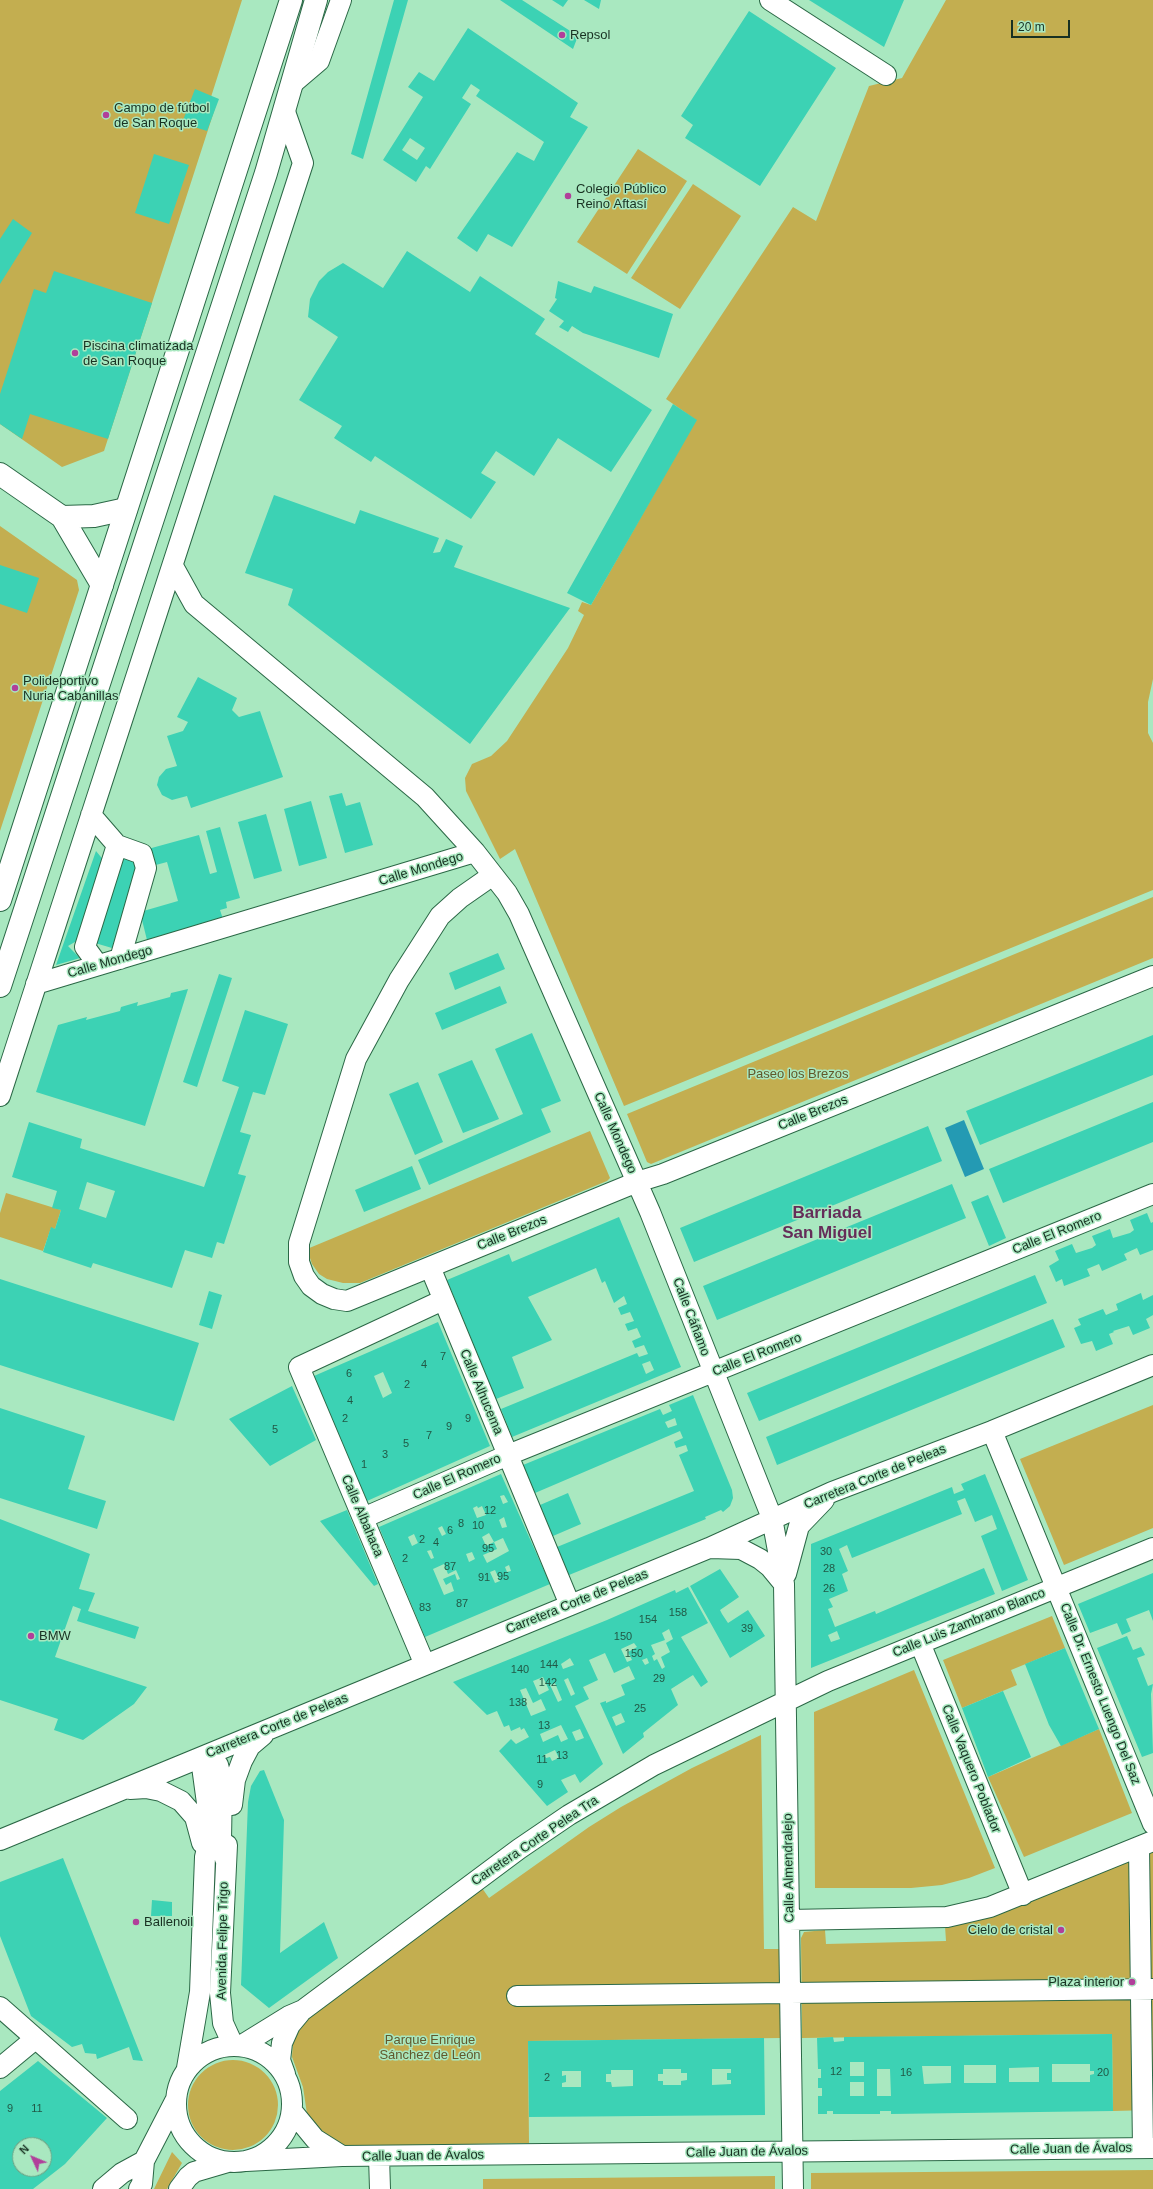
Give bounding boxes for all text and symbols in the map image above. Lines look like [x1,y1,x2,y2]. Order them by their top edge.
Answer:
scale bar [1013,12,1072,38]
text: 20 m [1018,20,1045,34]
place label: Repsol [570,27,610,43]
marker: Repsol [557,30,567,40]
place label: Campo de fútbol de San Roque [114,100,209,131]
marker: Campo de fútbol de San Roque [101,110,111,120]
place label: Colegio Público Reino Aftasí [576,181,666,212]
marker: Colegio Público Reino Aftasí [563,191,573,201]
place label: Piscina climatizada de San Roque [83,338,194,369]
marker: Piscina climatizada de San Roque [70,348,80,358]
place label: Polideportivo Nuria Cabanillas [23,673,118,704]
marker: Polideportivo Nuria Cabanillas [10,683,20,693]
street label: Calle Mondego [377,849,465,889]
street label: Calle Mondego [66,942,154,982]
park label: Paseo los Brezos [747,1066,849,1082]
street label: Calle Mondego [590,1090,640,1176]
street label: Calle Brezos [776,1092,850,1134]
district label: Barriada San Miguel [782,1203,872,1243]
street label: Calle El Romero [1010,1208,1104,1258]
street label: Calle Brezos [475,1212,549,1254]
street label: Calle Cáñamo [669,1276,713,1358]
street label: Calle El Romero [710,1330,804,1380]
street label: Calle Alhucema [456,1347,506,1437]
house number: 7 [440,1350,446,1364]
house number: 4 [421,1358,427,1372]
house number: 6 [346,1367,352,1381]
house number: 2 [404,1378,410,1392]
house number: 4 [347,1394,353,1408]
house number: 2 [342,1412,348,1426]
house number: 9 [465,1412,471,1426]
house number: 9 [446,1420,452,1434]
house number: 5 [272,1423,278,1437]
house number: 7 [426,1429,432,1443]
house number: 5 [403,1437,409,1451]
street label: Carretera Corte de Peleas [802,1441,948,1513]
house number: 3 [382,1448,388,1462]
street label: Calle El Romero [411,1451,503,1503]
house number: 1 [361,1458,367,1472]
street label: Calle Albahaca [338,1473,386,1559]
house number: 12 [484,1504,496,1518]
house number: 8 [458,1517,464,1531]
house number: 10 [472,1519,484,1533]
house number: 6 [447,1524,453,1538]
house number: 2 [419,1533,425,1547]
house number: 4 [433,1536,439,1550]
house number: 95 [482,1542,494,1556]
house number: 30 [820,1545,832,1559]
house number: 2 [402,1552,408,1566]
house number: 87 [444,1560,456,1574]
house number: 28 [823,1562,835,1576]
street label: Carretera Corte de Peleas [504,1566,650,1638]
house number: 95 [497,1570,509,1584]
house number: 91 [478,1571,490,1585]
house number: 26 [823,1582,835,1596]
street label: Calle Luis Zambrano Blanco [890,1585,1048,1661]
house number: 87 [456,1597,468,1611]
house number: 83 [419,1601,431,1615]
street label: Calle Dr. Ernesto Luengo Del Saz [1056,1601,1144,1787]
house number: 158 [669,1606,687,1620]
house number: 154 [639,1613,657,1627]
house number: 39 [741,1622,753,1636]
place label: BMW [39,1628,71,1644]
house number: 150 [614,1630,632,1644]
marker: BMW [26,1631,36,1641]
house number: 150 [625,1647,643,1661]
house number: 144 [540,1658,558,1672]
house number: 140 [511,1663,529,1677]
house number: 29 [653,1672,665,1686]
house number: 142 [539,1676,557,1690]
street label: Carretera Corte de Peleas [204,1690,350,1762]
house number: 138 [509,1696,527,1710]
house number: 25 [634,1702,646,1716]
street label: Calle Vaquero Poblador [938,1703,1004,1835]
house number: 13 [538,1719,550,1733]
house number: 13 [556,1749,568,1763]
house number: 11 [536,1753,548,1767]
house number: 9 [537,1778,543,1792]
street label: Carretera Corte Pelea Tra [469,1793,601,1889]
street label: Calle Almendralejo [780,1813,798,1923]
street label: Avenida Felipe Trigo [214,1882,232,2000]
place label: Ballenoil [144,1914,193,1930]
marker: Ballenoil [131,1917,141,1927]
place label: Cielo de cristal [968,1922,1053,1938]
marker: Cielo de cristal [1056,1925,1066,1935]
place label: Plaza interior [1048,1974,1124,1990]
marker: Plaza interior [1127,1977,1137,1987]
park label: Parque Enrique Sánchez de León [379,2032,481,2063]
house number: 12 [830,2065,842,2079]
house number: 16 [900,2066,912,2080]
house number: 20 [1097,2066,1109,2080]
house number: 2 [544,2071,550,2085]
house number: 9 [7,2102,13,2116]
house number: 11 [31,2102,43,2116]
north arrow [12,2137,52,2177]
street label: Calle Juan de Ávalos [1010,2140,1132,2158]
text: N [17,2142,31,2156]
street label: Calle Juan de Ávalos [686,2143,808,2161]
street label: Calle Juan de Ávalos [362,2147,484,2165]

